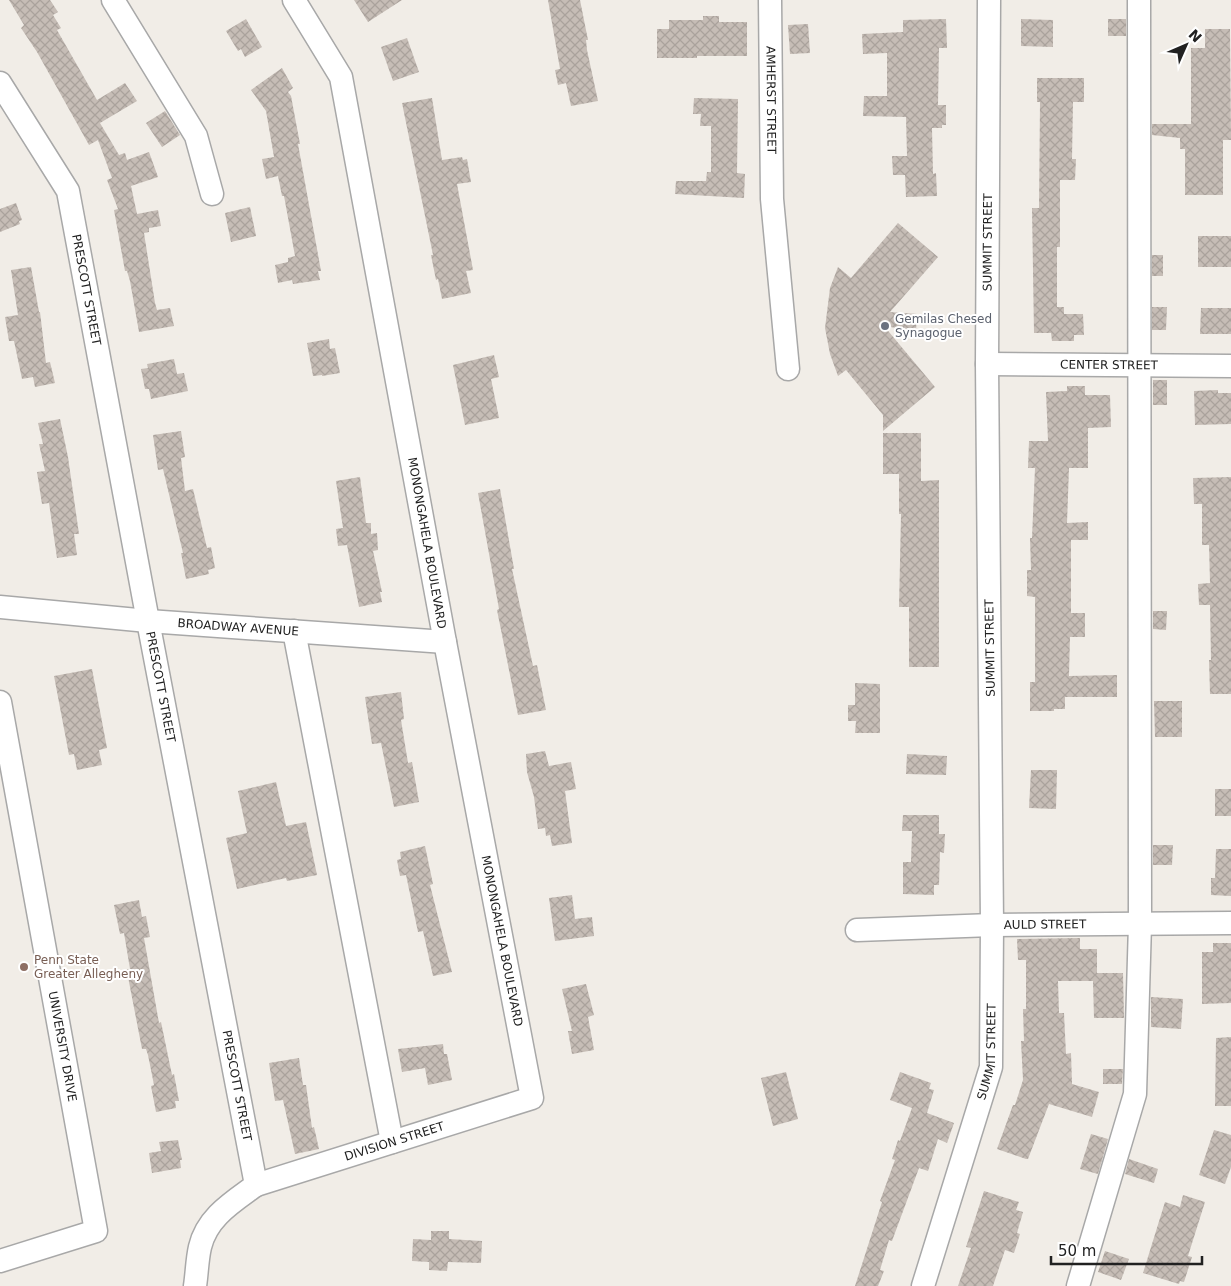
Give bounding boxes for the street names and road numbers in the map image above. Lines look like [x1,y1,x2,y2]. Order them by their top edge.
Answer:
street label: AMHERST STREET [763,46,779,155]
street label: SUMMIT STREET [980,193,995,291]
street label: PRESCOTT STREET [69,233,104,347]
street label: CENTER STREET [1060,358,1159,372]
street label: MONONGAHELA BOULEVARD [405,456,449,630]
street label: SUMMIT STREET [982,598,998,697]
street label: BROADWAY AVENUE [177,616,299,639]
street label: PRESCOTT STREET [143,630,178,744]
street label: MONONGAHELA BOULEVARD [479,854,525,1028]
street label: AULD STREET [1004,917,1087,932]
street label: UNIVERSITY DRIVE [46,990,79,1103]
street label: SUMMIT STREET [974,1003,999,1102]
street label: PRESCOTT STREET [219,1029,255,1143]
street label: DIVISION STREET [343,1119,447,1164]

